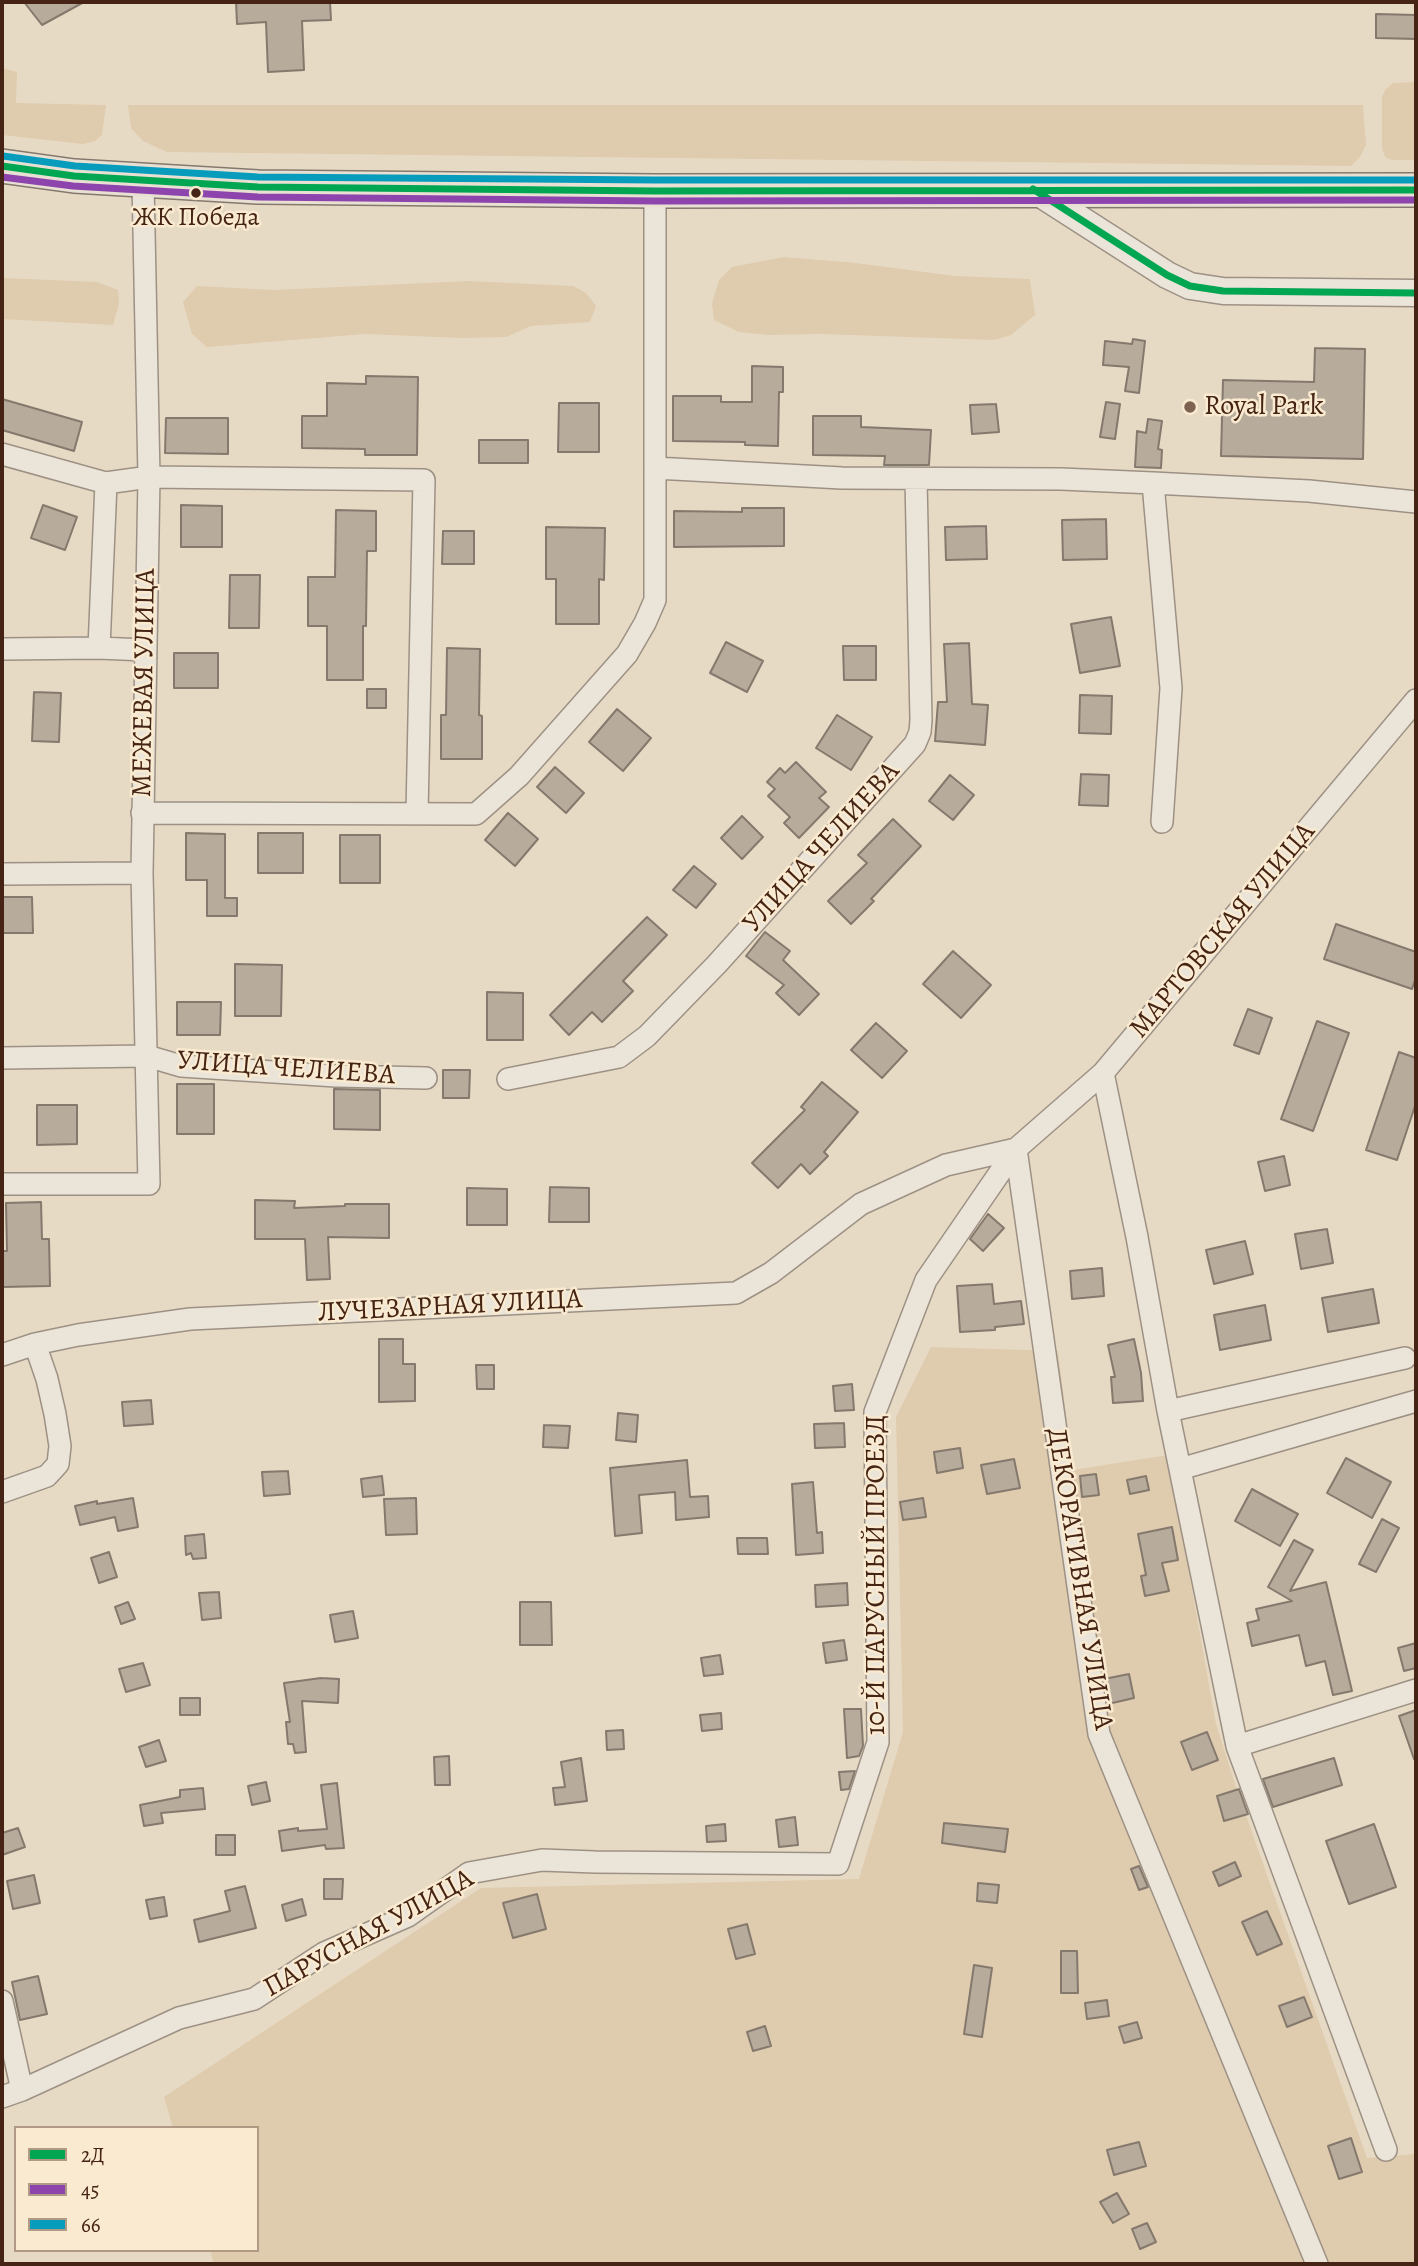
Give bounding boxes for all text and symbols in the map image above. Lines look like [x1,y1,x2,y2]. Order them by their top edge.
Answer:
marker: ЖК Победа [189,186,203,200]
place label: ЖК Победа [133,203,259,235]
place label: Royal Park [1204,390,1324,424]
marker: Royal Park [1182,399,1198,415]
street label: МЕЖЕВАЯ УЛИЦА [126,568,164,798]
street label: УЛИЦА ЧЕЛИЕВА [736,756,908,940]
street label: МАРТОВСКАЯ УЛИЦА [1123,816,1323,1046]
street label: УЛИЦА ЧЕЛИЕВА [176,1045,396,1093]
street label: ЛУЧЕЗАРНАЯ УЛИЦА [317,1283,583,1331]
street label: 10-Й ПАРУСНЫЙ ПРОЕЗД [860,1415,894,1735]
street label: ДЕКОРАТИВНАЯ УЛИЦА [1039,1426,1119,1732]
street label: ПАРУСНАЯ УЛИЦА [258,1862,480,2006]
legend [14,2126,259,2252]
text: 2Д [81,2141,104,2169]
text: 45 [81,2176,100,2204]
text: 66 [81,2211,100,2239]

